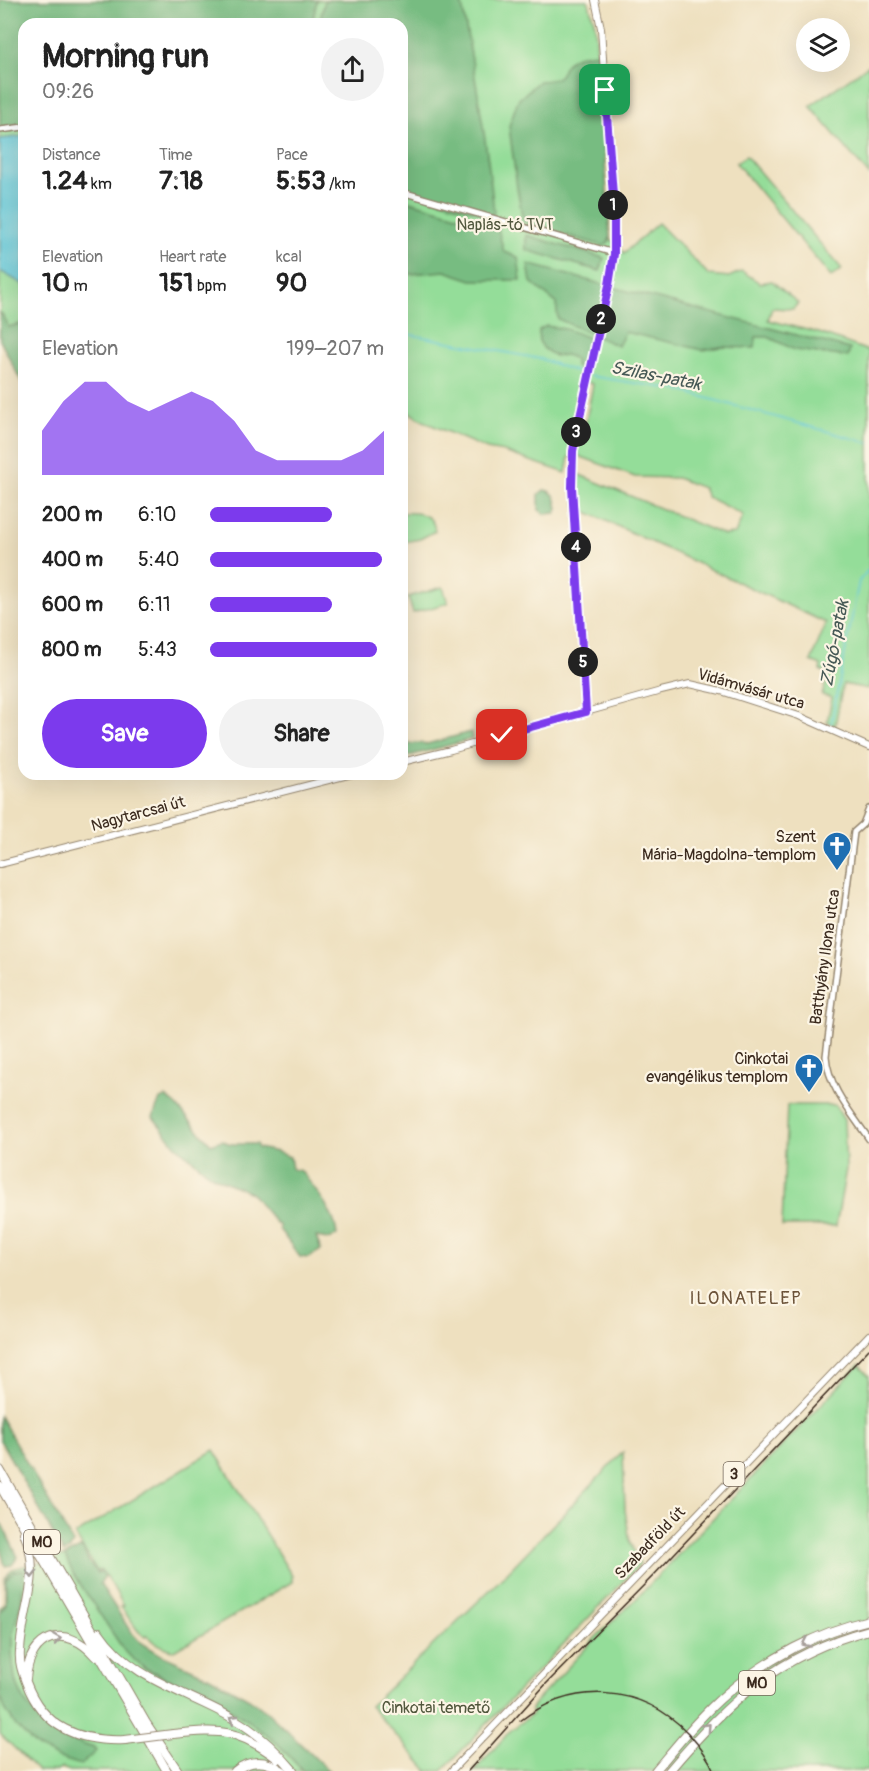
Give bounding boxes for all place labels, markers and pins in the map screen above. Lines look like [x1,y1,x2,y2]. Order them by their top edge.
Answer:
pin [579,64,630,115]
pin: 1 [598,190,628,220]
pin: 2 [586,304,616,334]
pin: 3 [561,417,591,447]
pin: 4 [561,532,591,562]
pin: 5 [568,647,598,677]
pin [476,709,527,760]
place label: Szent Mária-Magdolna-templom [642,827,817,865]
church icon: Szent Mária-Magdolna-templom [821,830,853,872]
place label: Cinkotai evangélikus templom [646,1049,788,1087]
church icon: Cinkotai evangélikus templom [793,1052,825,1094]

